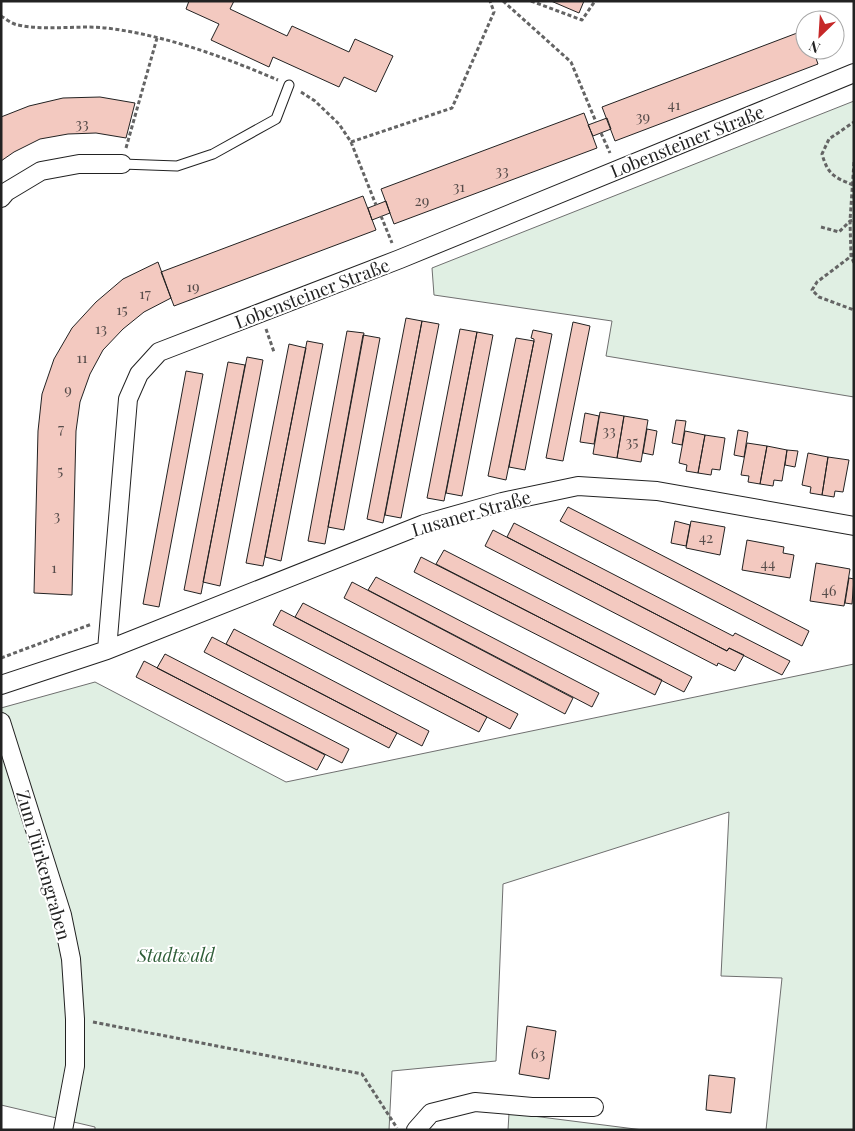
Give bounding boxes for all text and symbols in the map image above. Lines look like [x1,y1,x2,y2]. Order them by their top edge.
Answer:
north arrow [795,10,845,60]
text: N [806,36,823,58]
house number: 41 [668,94,681,114]
street label: Lobensteiner Straße [607,99,767,183]
house number: 39 [636,106,650,126]
house number: 33 [75,113,89,133]
house number: 33 [495,160,509,180]
house number: 31 [453,176,466,196]
house number: 29 [415,190,429,210]
street label: Lobensteiner Straße [231,252,393,334]
house number: 19 [186,276,200,296]
house number: 17 [139,283,151,303]
house number: 15 [116,299,128,319]
house number: 13 [95,318,107,338]
house number: 11 [76,347,88,367]
house number: 9 [64,379,72,399]
house number: 7 [58,418,64,438]
house number: 33 [602,420,616,440]
house number: 35 [626,431,639,451]
house number: 5 [57,460,63,480]
street label: Lusaner Straße [409,485,533,541]
house number: 3 [54,505,61,525]
house number: 42 [699,527,713,547]
house number: 44 [761,553,775,573]
house number: 1 [51,557,57,577]
house number: 46 [821,580,837,600]
street label: Zum Türkengraben [11,787,77,943]
park label: Stadtwald [136,943,216,967]
house number: 63 [531,1043,545,1063]

